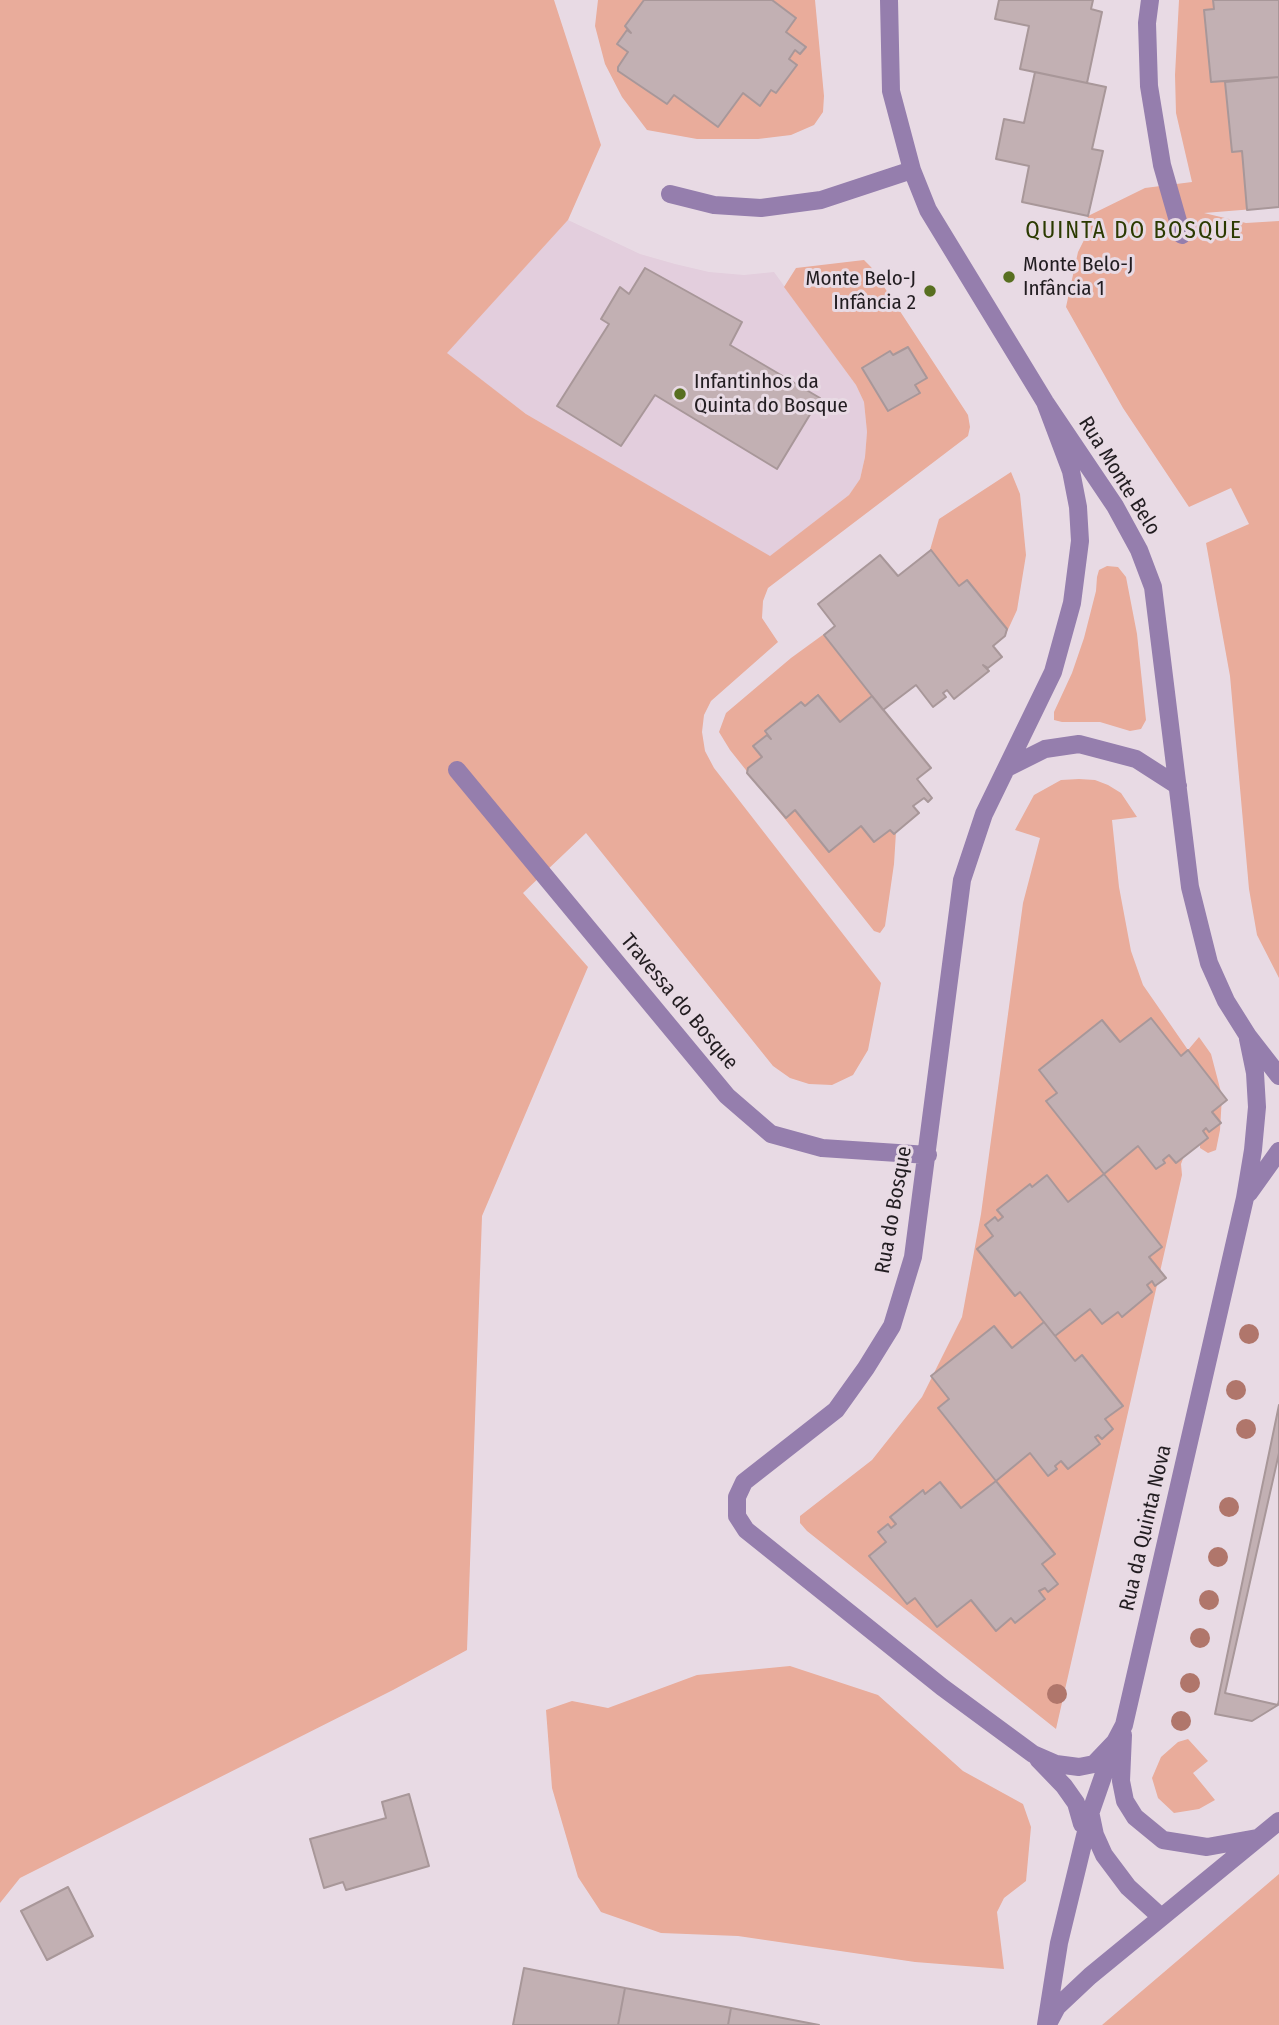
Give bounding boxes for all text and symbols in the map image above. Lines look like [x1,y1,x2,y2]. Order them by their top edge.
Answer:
district label: QUINTA DO BOSQUE [1027,218,1241,246]
place label: Monte Belo-J Infância 1 [1023,252,1134,302]
place label: Monte Belo-J Infância 2 [805,266,916,316]
marker: Monte Belo-J Infância 1 [1001,269,1017,285]
marker: Monte Belo-J Infância 2 [922,283,938,299]
place label: Infantinhos da Quinta do Bosque [694,369,848,419]
marker: Infantinhos da Quinta do Bosque [672,386,688,402]
street label: Rua Monte Belo [1073,412,1165,540]
street label: Travessa do Bosque [615,929,743,1075]
street label: Rua do Bosque [870,1144,918,1276]
street label: Rua da Quinta Nova [1115,1443,1177,1613]

